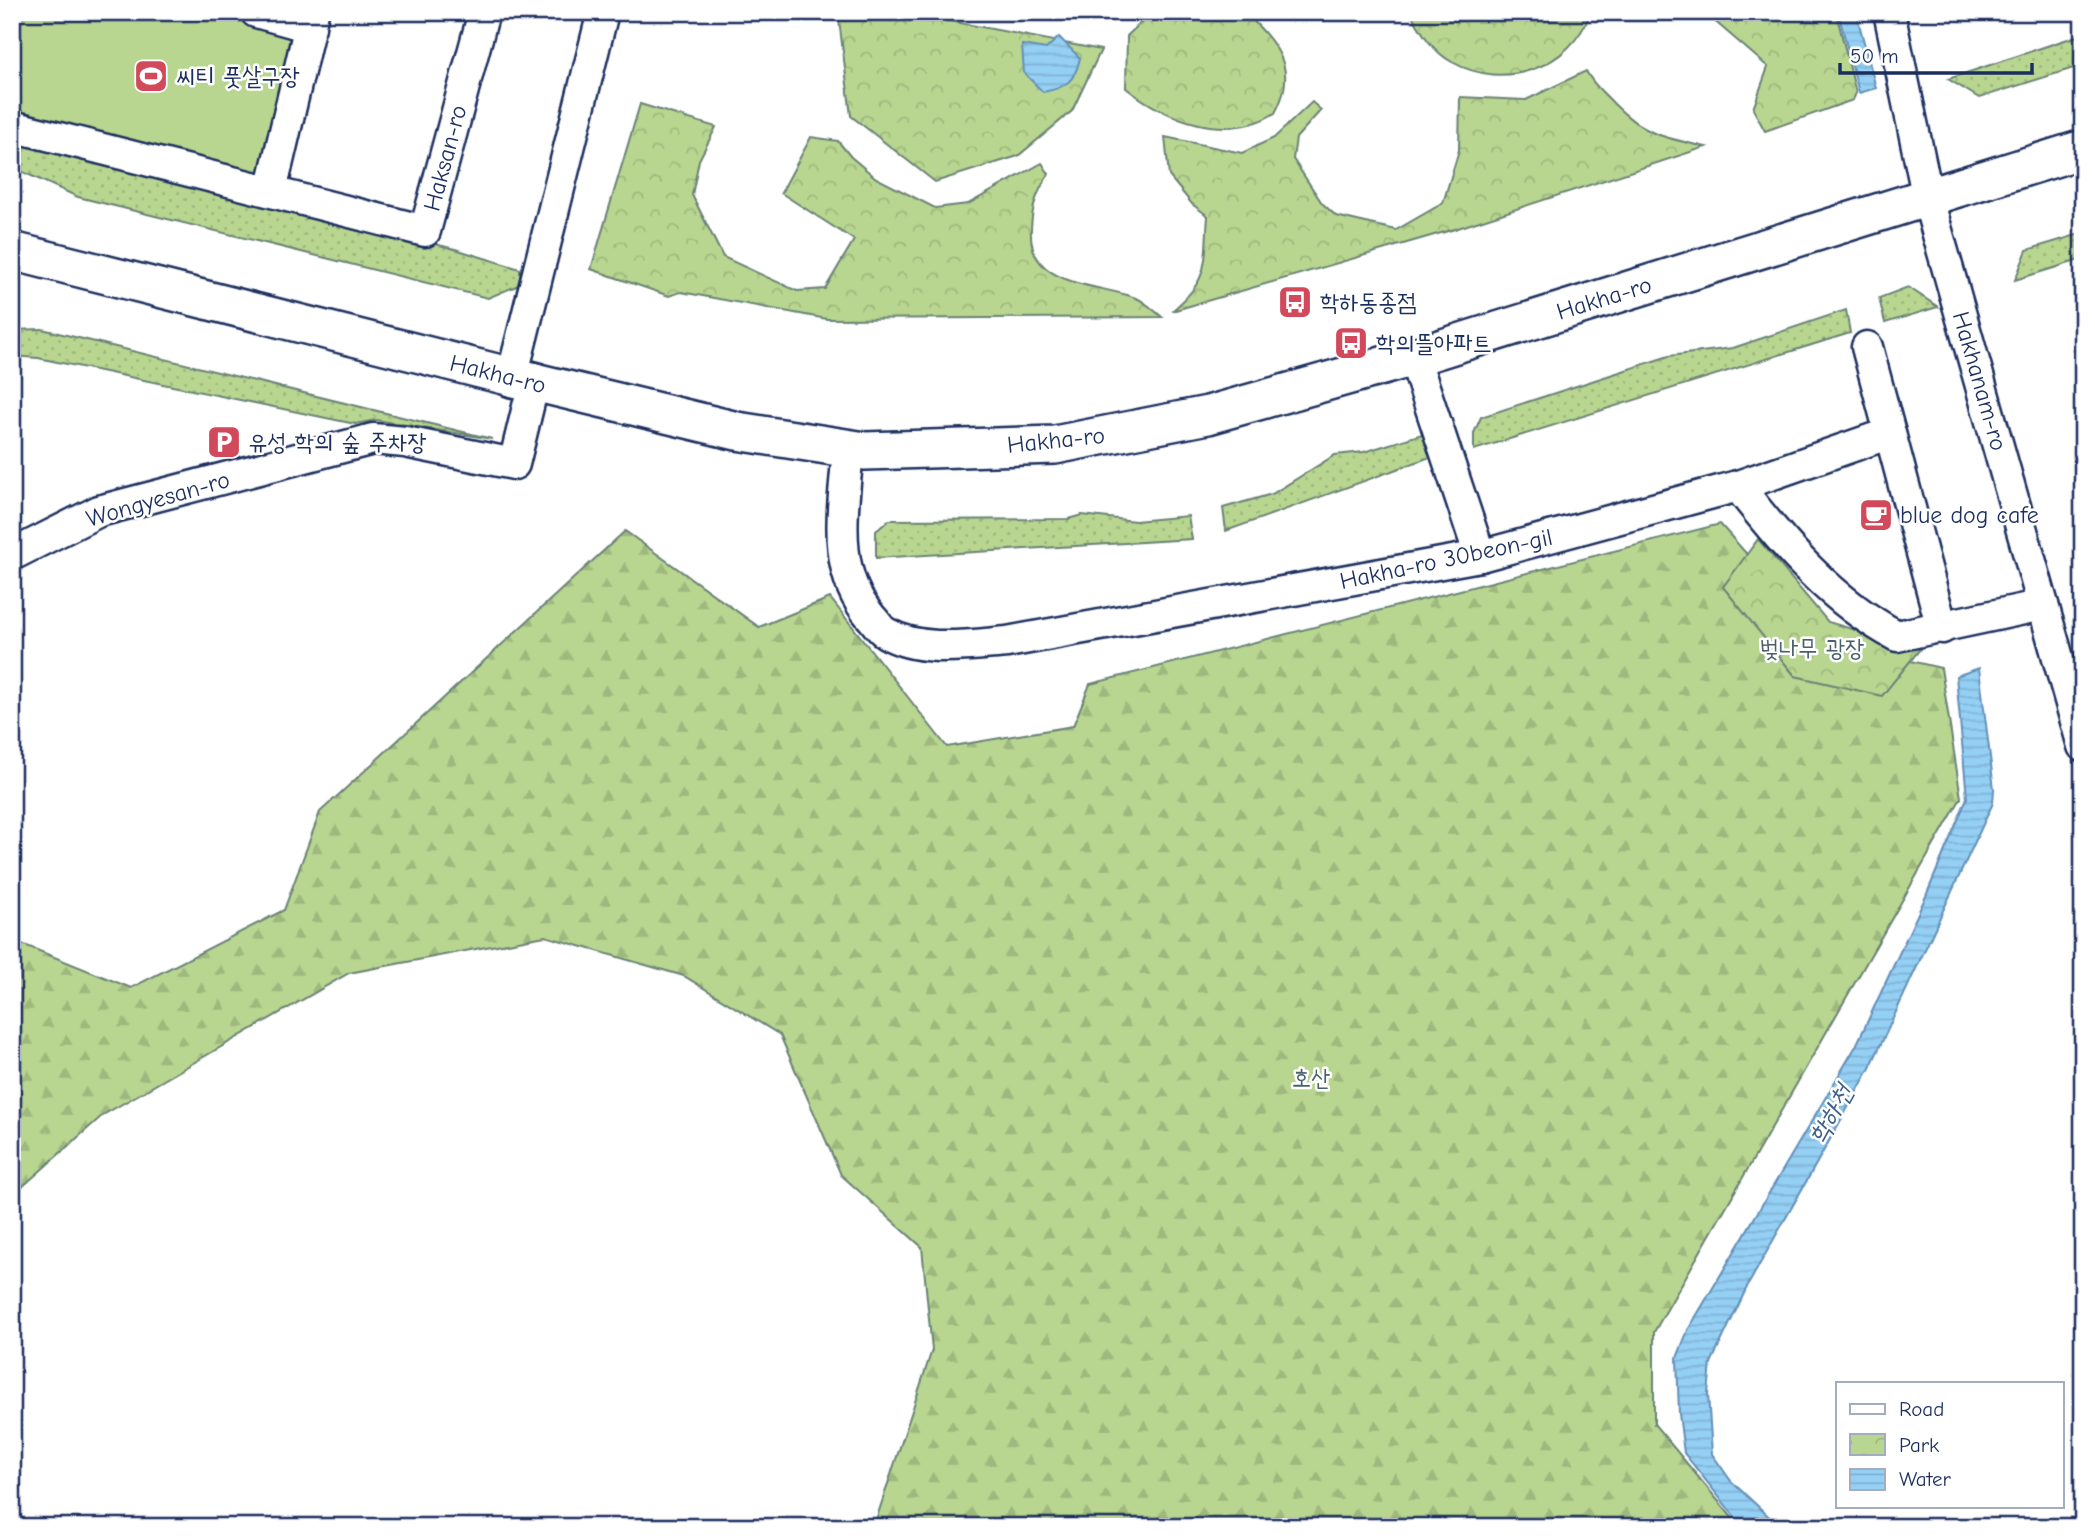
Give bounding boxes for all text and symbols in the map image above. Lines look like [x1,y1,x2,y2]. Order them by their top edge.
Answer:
scale bar [1840,32,2032,76]
text: 50 m [1850,44,1899,68]
sports icon: 씨티 풋살구장 [132,57,170,95]
place label: 씨티 풋살구장 [176,62,300,90]
street label: Haksan-ro [417,102,473,214]
street label: Hakha-ro [1553,270,1655,326]
bus stop icon: 학하동종점 [1276,283,1314,321]
place label: 학하동종점 [1320,288,1417,316]
street label: Hakhanam-ro [1947,308,2013,454]
bus stop icon: 학의뜰아파트 [1332,324,1370,362]
place label: 학의뜰아파트 [1376,329,1492,357]
street label: Hakha-ro [447,349,549,399]
street label: Hakha-ro [1006,421,1106,459]
parking icon: 유성 학의 숲 주차장 [205,423,243,461]
place label: 유성 학의 숲 주차장 [248,428,427,456]
street label: Wongyesan-ro [83,465,233,533]
cafe icon: blue dog cafe [1857,496,1895,534]
place label: blue dog cafe [1900,501,2039,529]
street label: Hakha-ro 30beon-gil [1337,523,1555,595]
park label: 벚나무 광장 [1760,634,1864,662]
park label: 호산 [1292,1064,1330,1092]
water label: 학하천 [1803,1077,1861,1149]
legend [1836,1382,2064,1508]
text: Road [1899,1397,1944,1421]
text: Park [1899,1433,1939,1457]
text: Water [1899,1467,1952,1491]

